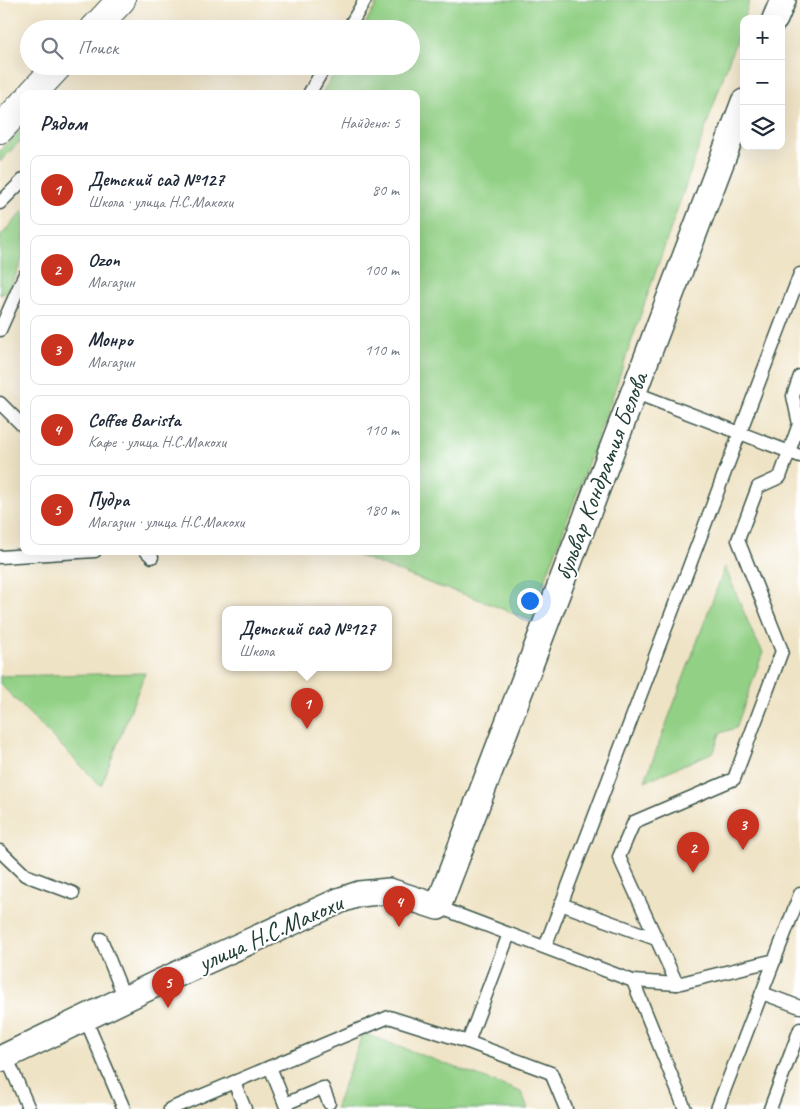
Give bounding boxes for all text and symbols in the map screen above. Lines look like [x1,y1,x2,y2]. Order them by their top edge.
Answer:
map controls [740,15,785,150]
button: + [740,15,785,60]
search box [20,20,420,75]
icon: search [38,34,66,62]
text: Поиск [78,36,118,60]
button: − [740,60,785,105]
button: layers [740,105,785,150]
text: Рядом [40,110,87,136]
text: Найдено: 5 [340,113,400,133]
text: Детский сад №127 [88,168,224,192]
text: 1 [53,180,61,200]
text: 80 m [372,180,399,200]
text: Школа · улица Н.С.Макохи [88,192,233,212]
text: Ozon [88,248,120,272]
text: 2 [53,260,61,280]
text: 100 m [365,260,399,280]
text: Магазин [88,272,135,292]
text: Монро [88,328,133,352]
text: 3 [53,340,61,360]
text: 110 m [365,340,399,360]
text: Магазин [88,352,135,372]
street label: бульвар Кондратия Белова [547,365,656,584]
text: Coffee Barista [88,408,181,432]
text: 4 [53,420,61,440]
text: 110 m [365,420,399,440]
text: Кафе · улица Н.С.Макохи [88,432,226,452]
text: Пудра [88,488,129,512]
text: 5 [54,500,60,520]
text: 180 m [365,500,399,520]
text: Магазин · улица Н.С.Макохи [88,512,244,532]
your location [517,588,543,614]
popup [222,606,392,671]
text: Детский сад №127 [239,617,375,641]
text: Школа [239,641,274,661]
pin: 1 [291,688,323,729]
pin: 3 [727,809,759,850]
pin: 2 [677,832,709,873]
street label: улица Н.С.Макохи [191,886,349,980]
pin: 4 [383,886,415,927]
pin: 5 [152,967,184,1008]

